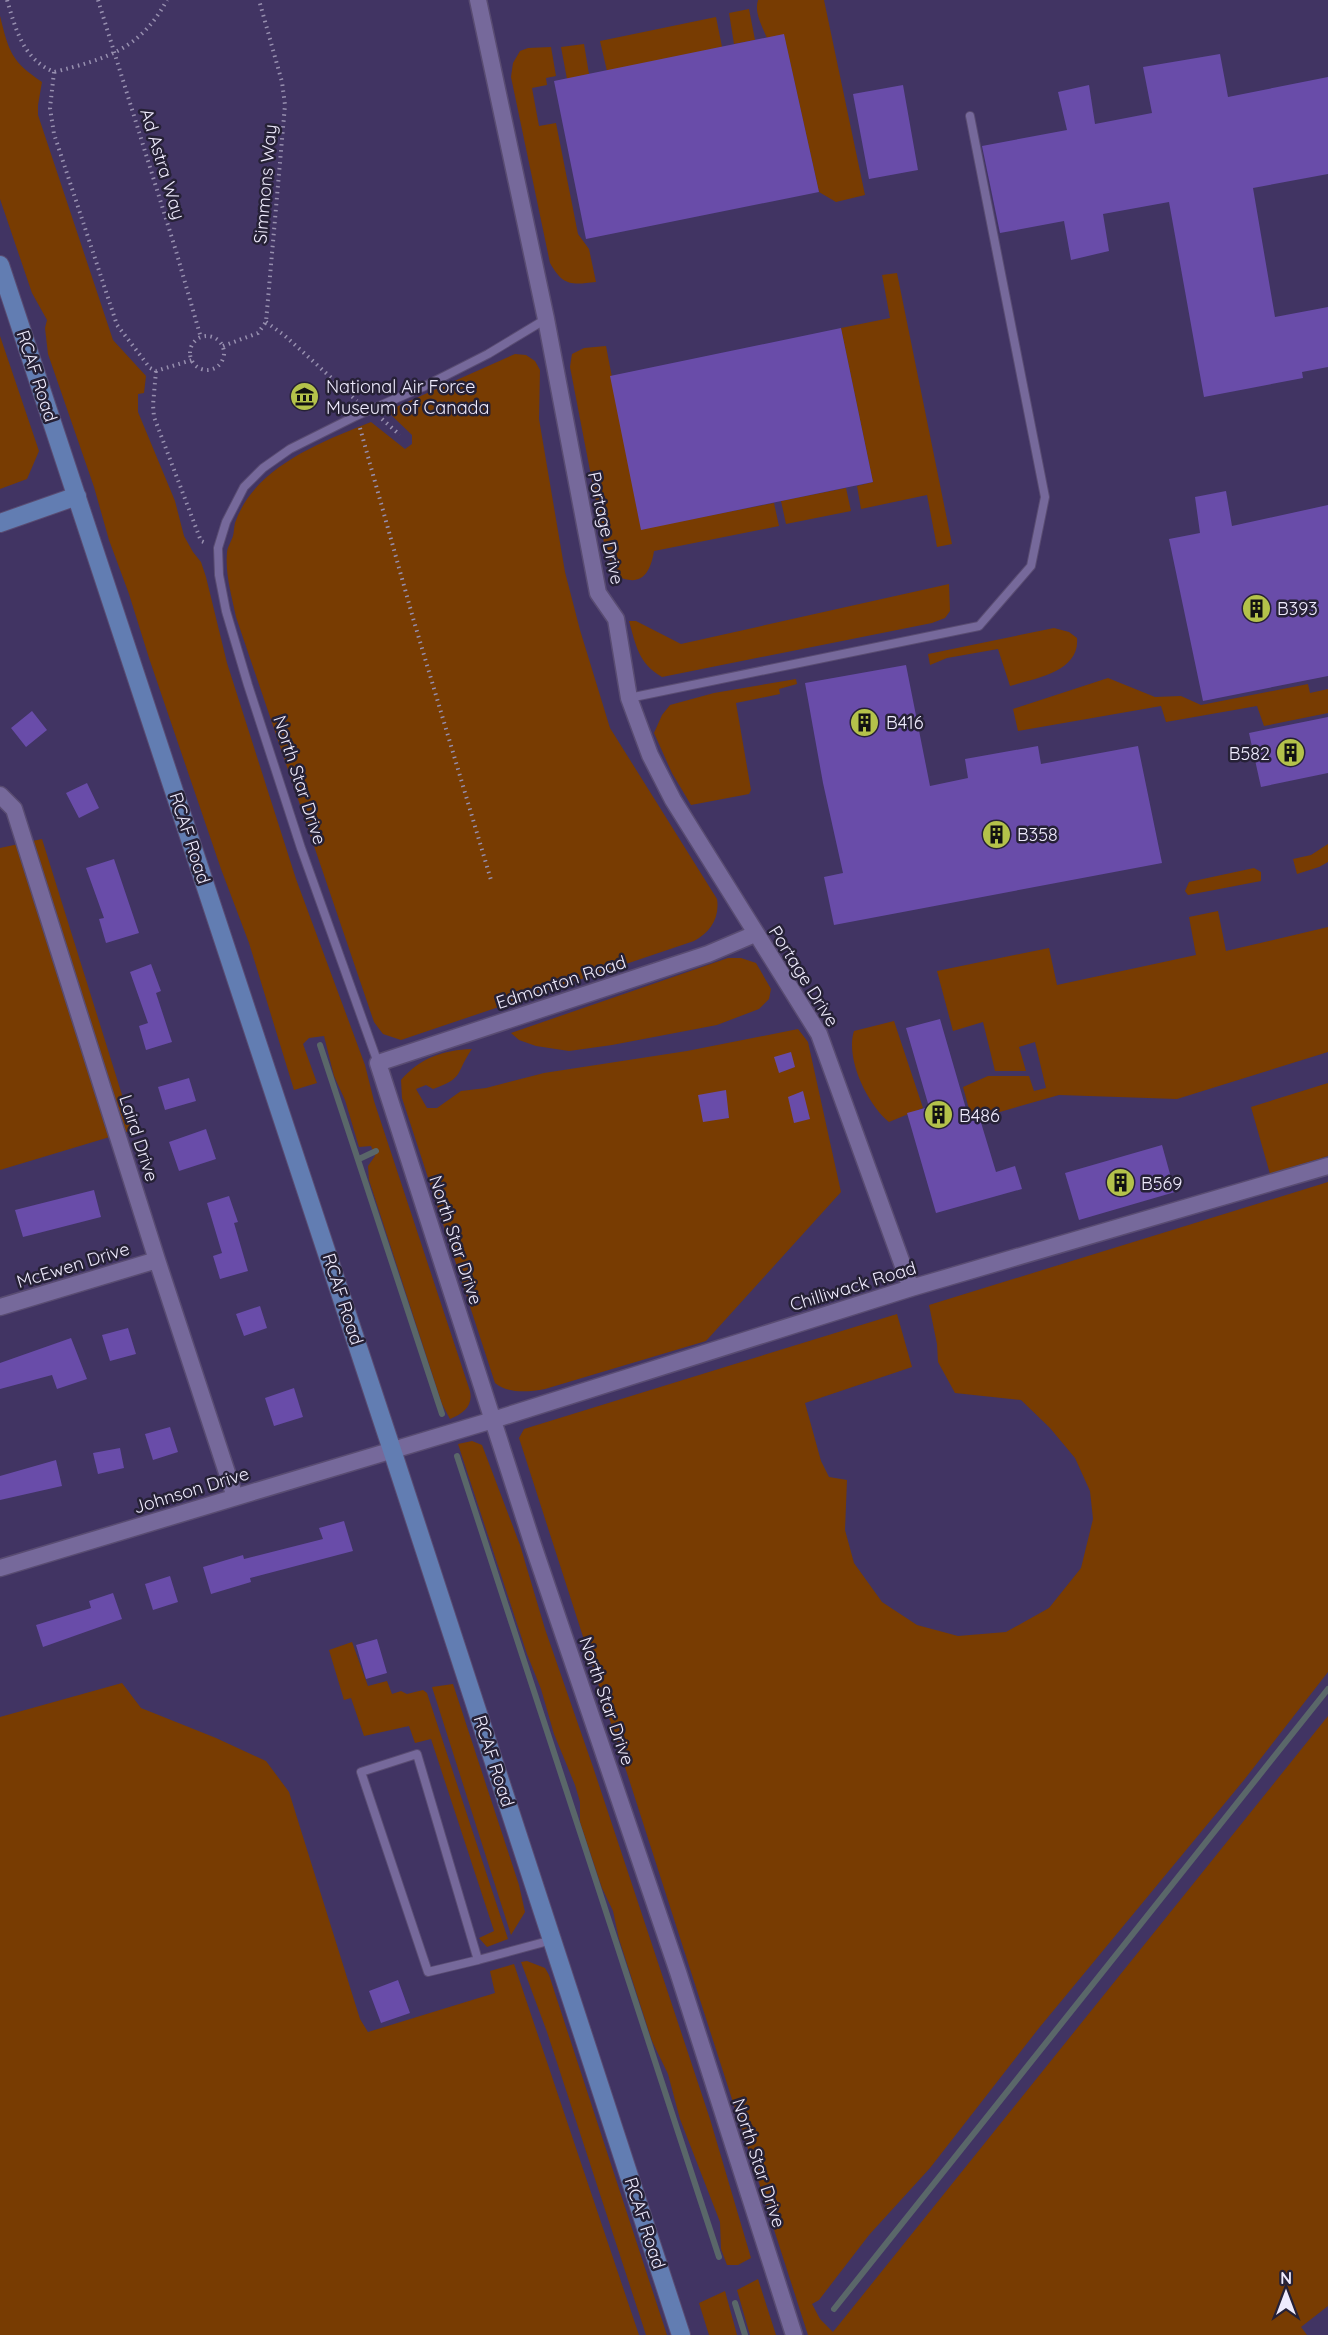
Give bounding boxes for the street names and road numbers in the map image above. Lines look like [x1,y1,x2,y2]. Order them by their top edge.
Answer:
street label: Ad Astra Way [135,106,191,222]
street label: Simmons Way [248,123,282,245]
street label: RCAF Road [11,327,63,425]
street label: Portage Drive [583,470,629,586]
street label: North Star Drive [268,713,332,847]
street label: RCAF Road [164,789,216,887]
street label: Portage Drive [764,921,844,1031]
street label: Edmonton Road [493,950,629,1014]
street label: Laird Drive [114,1092,164,1184]
street label: North Star Drive [424,1173,488,1307]
street label: McEwen Drive [14,1237,132,1293]
street label: RCAF Road [317,1250,369,1348]
street label: Chilliwack Road [787,1256,919,1316]
street label: Johnson Drive [130,1461,252,1519]
street label: North Star Drive [574,1634,640,1768]
street label: RCAF Road [468,1712,520,1810]
street label: North Star Drive [727,2096,791,2230]
street label: RCAF Road [619,2174,671,2272]

